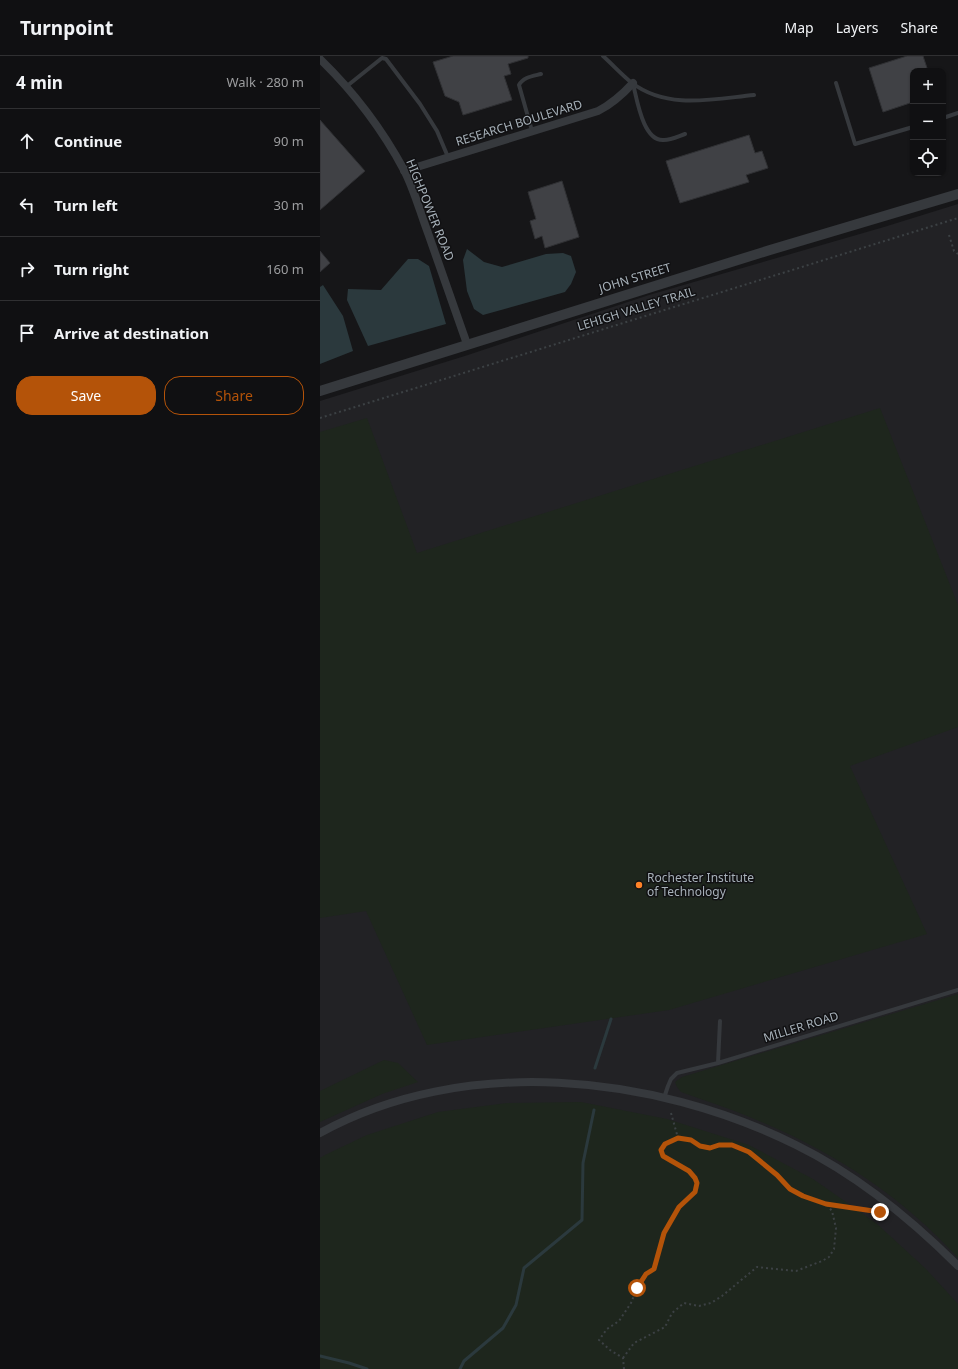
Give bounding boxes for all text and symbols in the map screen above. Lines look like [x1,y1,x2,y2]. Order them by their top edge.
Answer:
text: Turnpoint [20,15,113,41]
text: Map [785,18,814,37]
text: Layers [836,18,878,37]
text: Share [900,18,938,37]
map controls [910,68,946,176]
button: + [910,68,946,104]
text: 4 min [16,71,63,94]
text: Walk · 280 m [226,73,304,91]
street label: RESEARCH BOULEVARD [453,95,585,150]
button: − [910,104,946,140]
icon: ahead [16,130,38,152]
text: Continue [54,131,122,151]
text: 90 m [274,132,304,150]
button: locate [910,140,946,176]
street label: HIGHPOWER ROAD [402,156,459,264]
icon: left [16,194,38,216]
text: Turn left [54,195,118,215]
text: 30 m [274,196,304,214]
icon: right [16,258,38,280]
street label: JOHN STREET [596,258,673,297]
text: Turn right [54,259,129,279]
text: 160 m [266,260,304,278]
street label: LEHIGH VALLEY TRAIL [575,283,697,335]
icon: arrive [16,322,38,344]
text: Arrive at destination [54,323,209,343]
button: Save [16,376,156,415]
button: Share [164,376,304,415]
place label: Rochester Institute of Technology [647,869,754,900]
marker: Rochester Institute of Technology [634,880,644,890]
street label: MILLER ROAD [761,1007,841,1046]
route end [871,1203,889,1221]
route start [628,1279,646,1297]

